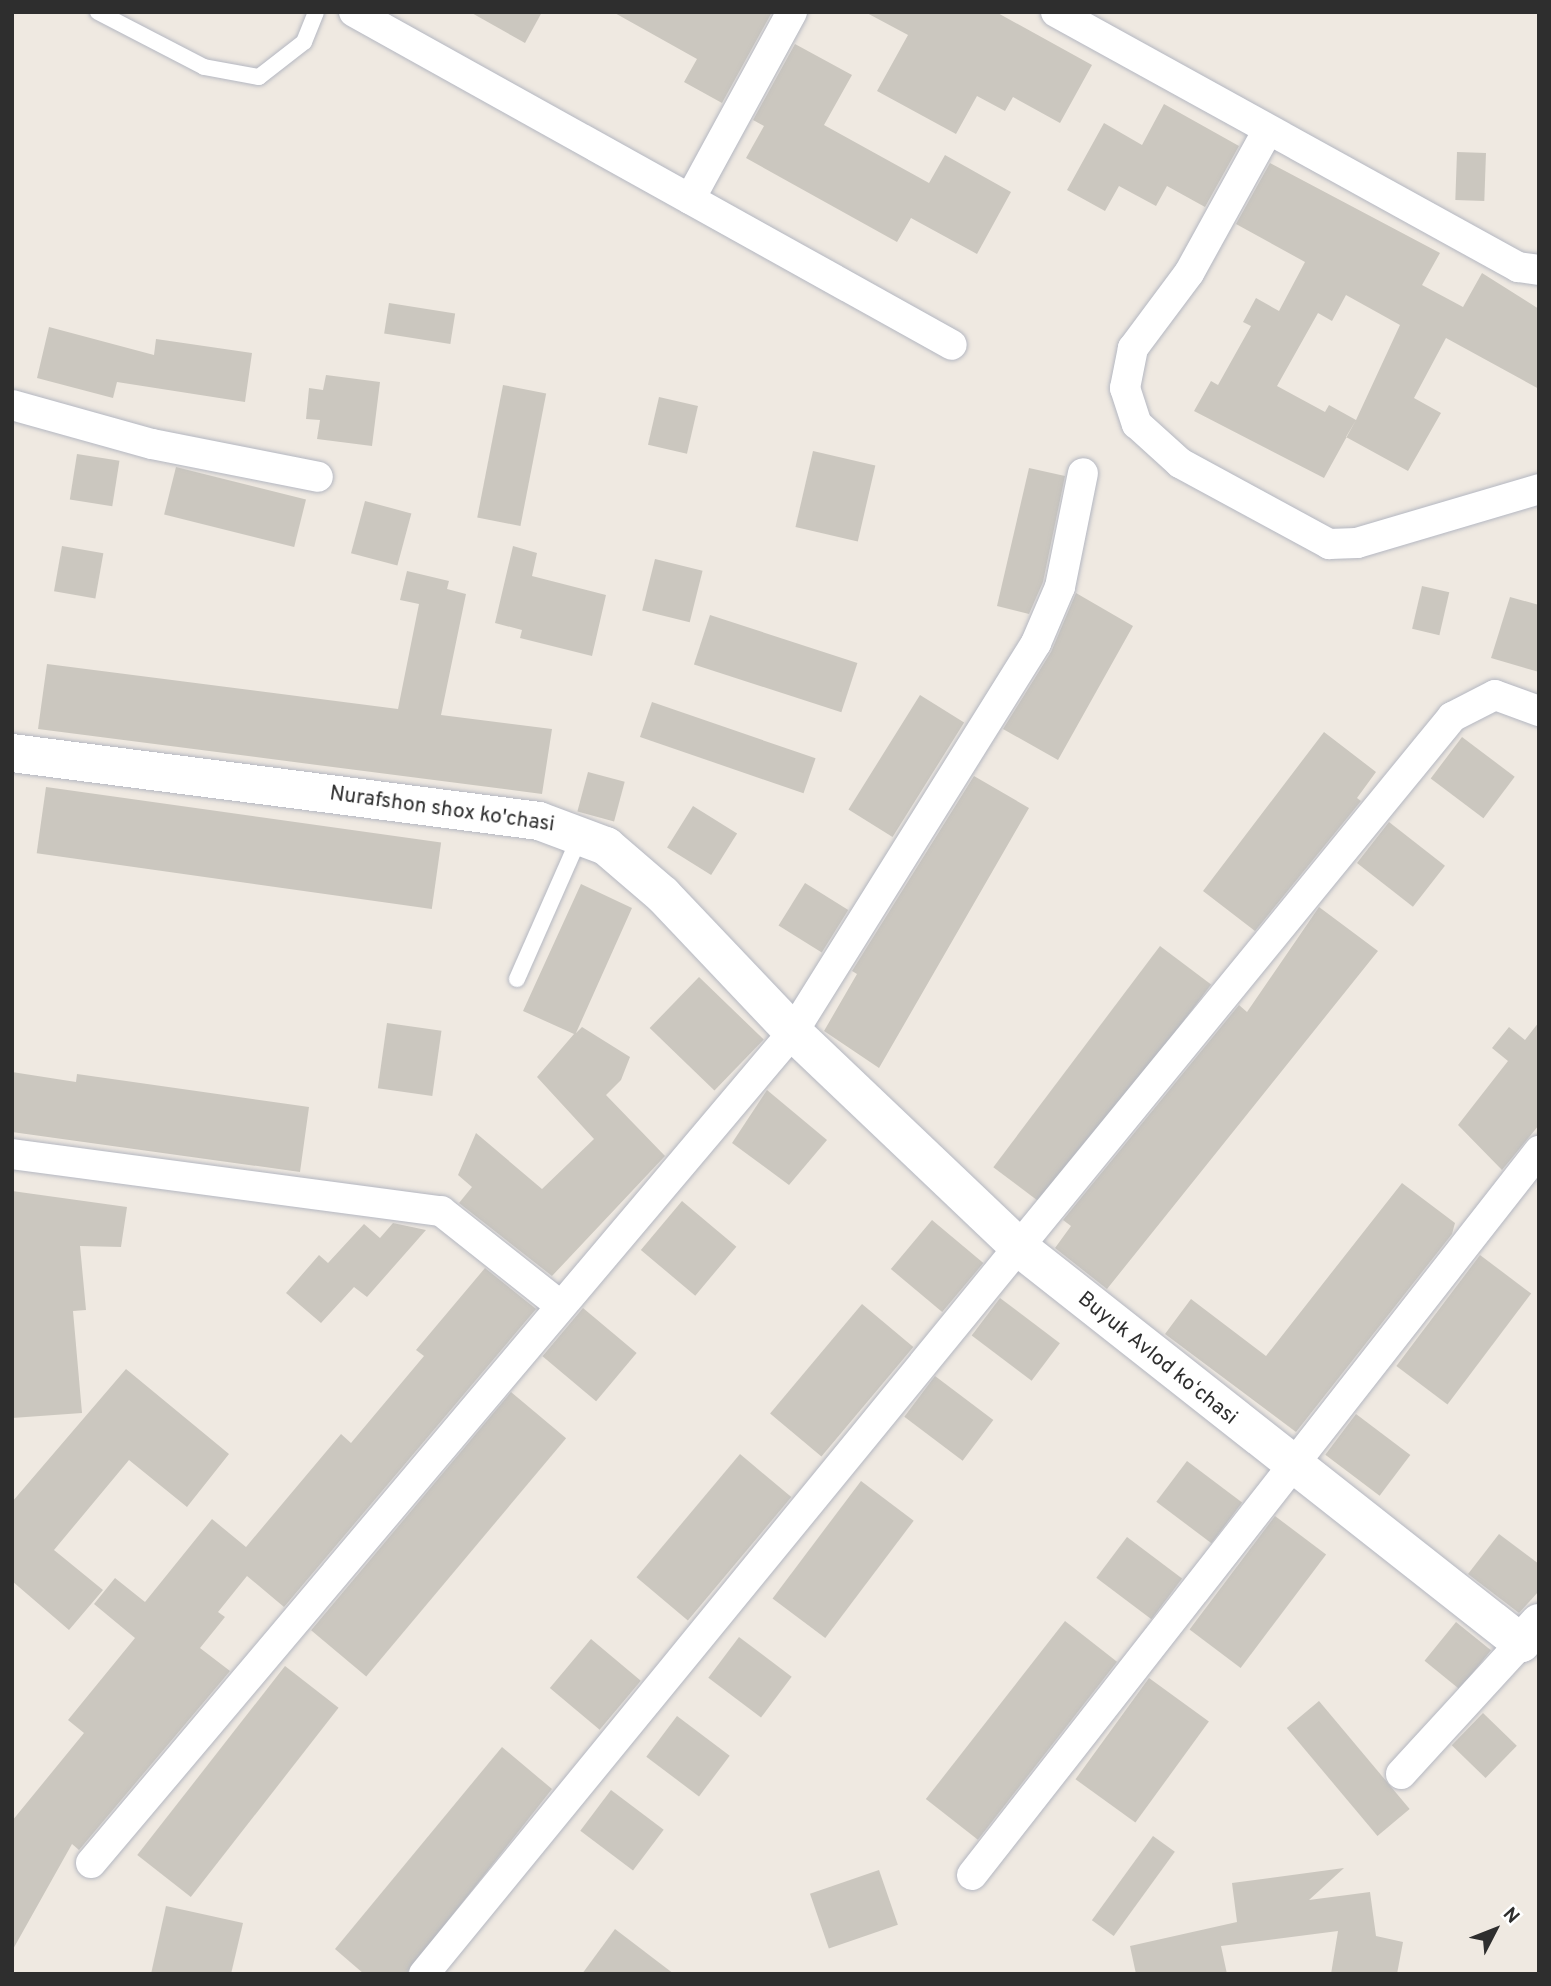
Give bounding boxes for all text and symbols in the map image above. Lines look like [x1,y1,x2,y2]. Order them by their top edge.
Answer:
street label: Nurafshon shox ko'chasi [328,782,556,838]
street label: Buyuk Avlod koʻchasi [1072,1287,1242,1431]
north arrow [1460,1895,1530,1965]
text: N [1497,1903,1524,1929]

